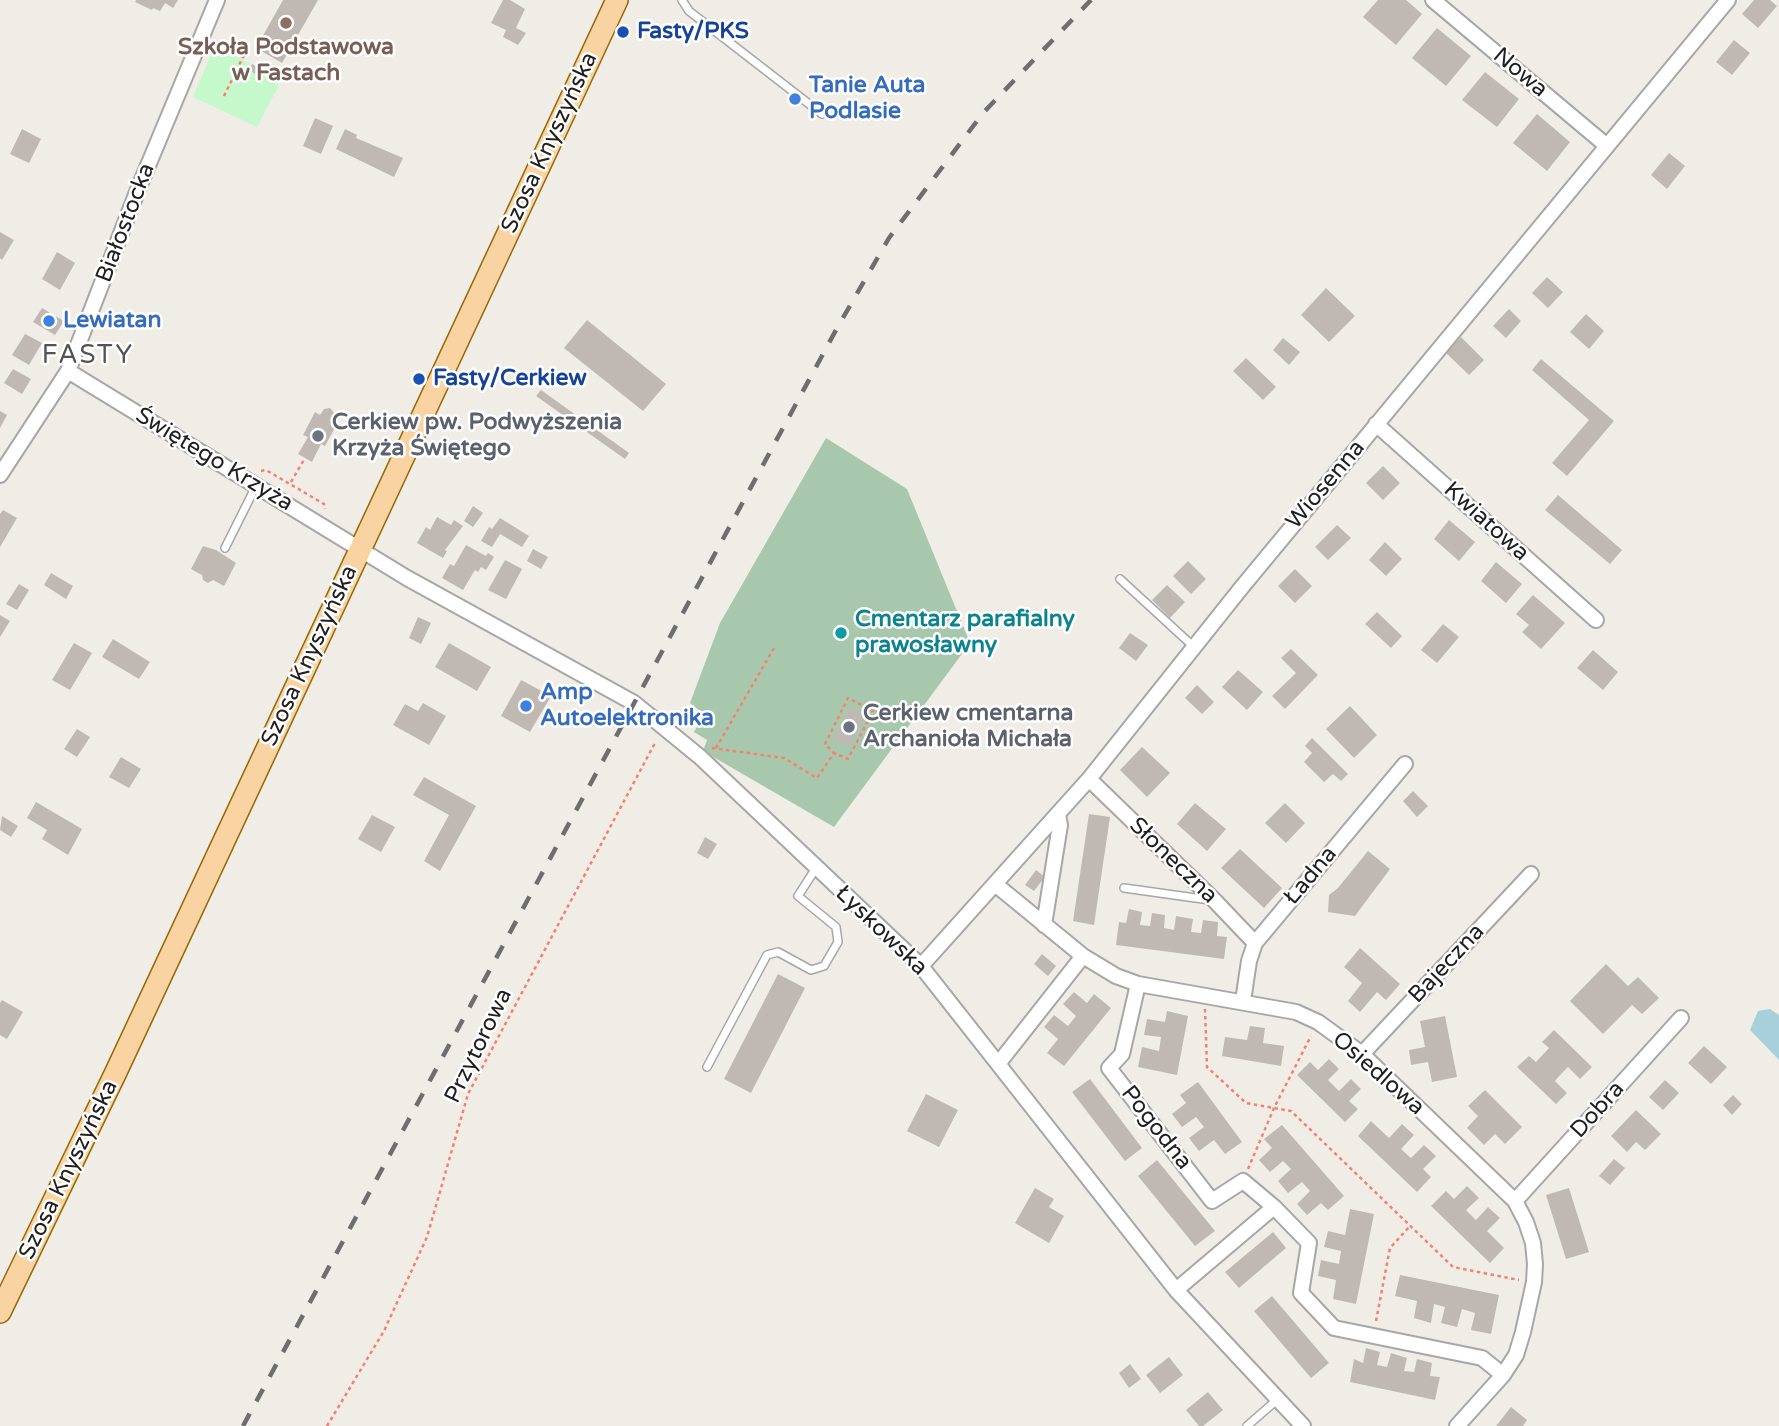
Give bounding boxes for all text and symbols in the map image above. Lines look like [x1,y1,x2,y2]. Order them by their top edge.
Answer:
marker: Szkoła Podstawowa w Fastach [278,15,294,31]
place label: Fasty/PKS [637,18,749,46]
marker: Fasty/PKS [615,24,631,40]
place label: Szkoła Podstawowa w Fastach [178,34,394,88]
street label: Nowa [1487,42,1553,104]
street label: Szosa Knyszyńska [496,48,604,238]
place label: Tanie Auta Podlasie [809,72,925,126]
marker: Tanie Auta Podlasie [787,91,803,107]
street label: Białostocka [91,160,161,286]
place label: Lewiatan [63,307,161,335]
marker: Lewiatan [41,313,57,329]
district label: FASTY [42,340,134,372]
place label: Fasty/Cerkiew [433,365,587,393]
marker: Fasty/Cerkiew [411,371,427,387]
street label: Świętego Krzyża [130,402,298,518]
place label: Cerkiew pw. Podwyższenia Krzyża Świętego [332,409,622,463]
marker: Cerkiew pw. Podwyższenia Krzyża Świętego [310,428,326,444]
street label: Wiosenna [1281,435,1371,535]
street label: Kwiatowa [1438,476,1534,568]
street label: Szosa Knyszyńska [256,561,364,751]
place label: Cmentarz parafialny prawosławny [855,606,1075,660]
marker: Cmentarz parafialny prawosławny [833,625,849,641]
place label: Amp Autoelektronika [540,679,714,733]
marker: Amp Autoelektronika [518,698,534,714]
place label: Cerkiew cmentarna Archanioła Michała [863,700,1073,754]
marker: Cerkiew cmentarna Archanioła Michała [841,719,857,735]
street label: Słoneczna [1123,812,1223,910]
street label: Ładna [1279,841,1343,911]
street label: Łyskowska [829,880,933,982]
street label: Bajeczna [1403,919,1491,1009]
street label: Przytorowa [439,984,519,1108]
street label: Osiedlowa [1326,1026,1430,1122]
street label: Szosa Knyszyńska [14,1076,124,1264]
street label: Dobra [1565,1076,1631,1144]
street label: Pogodna [1115,1080,1197,1176]

